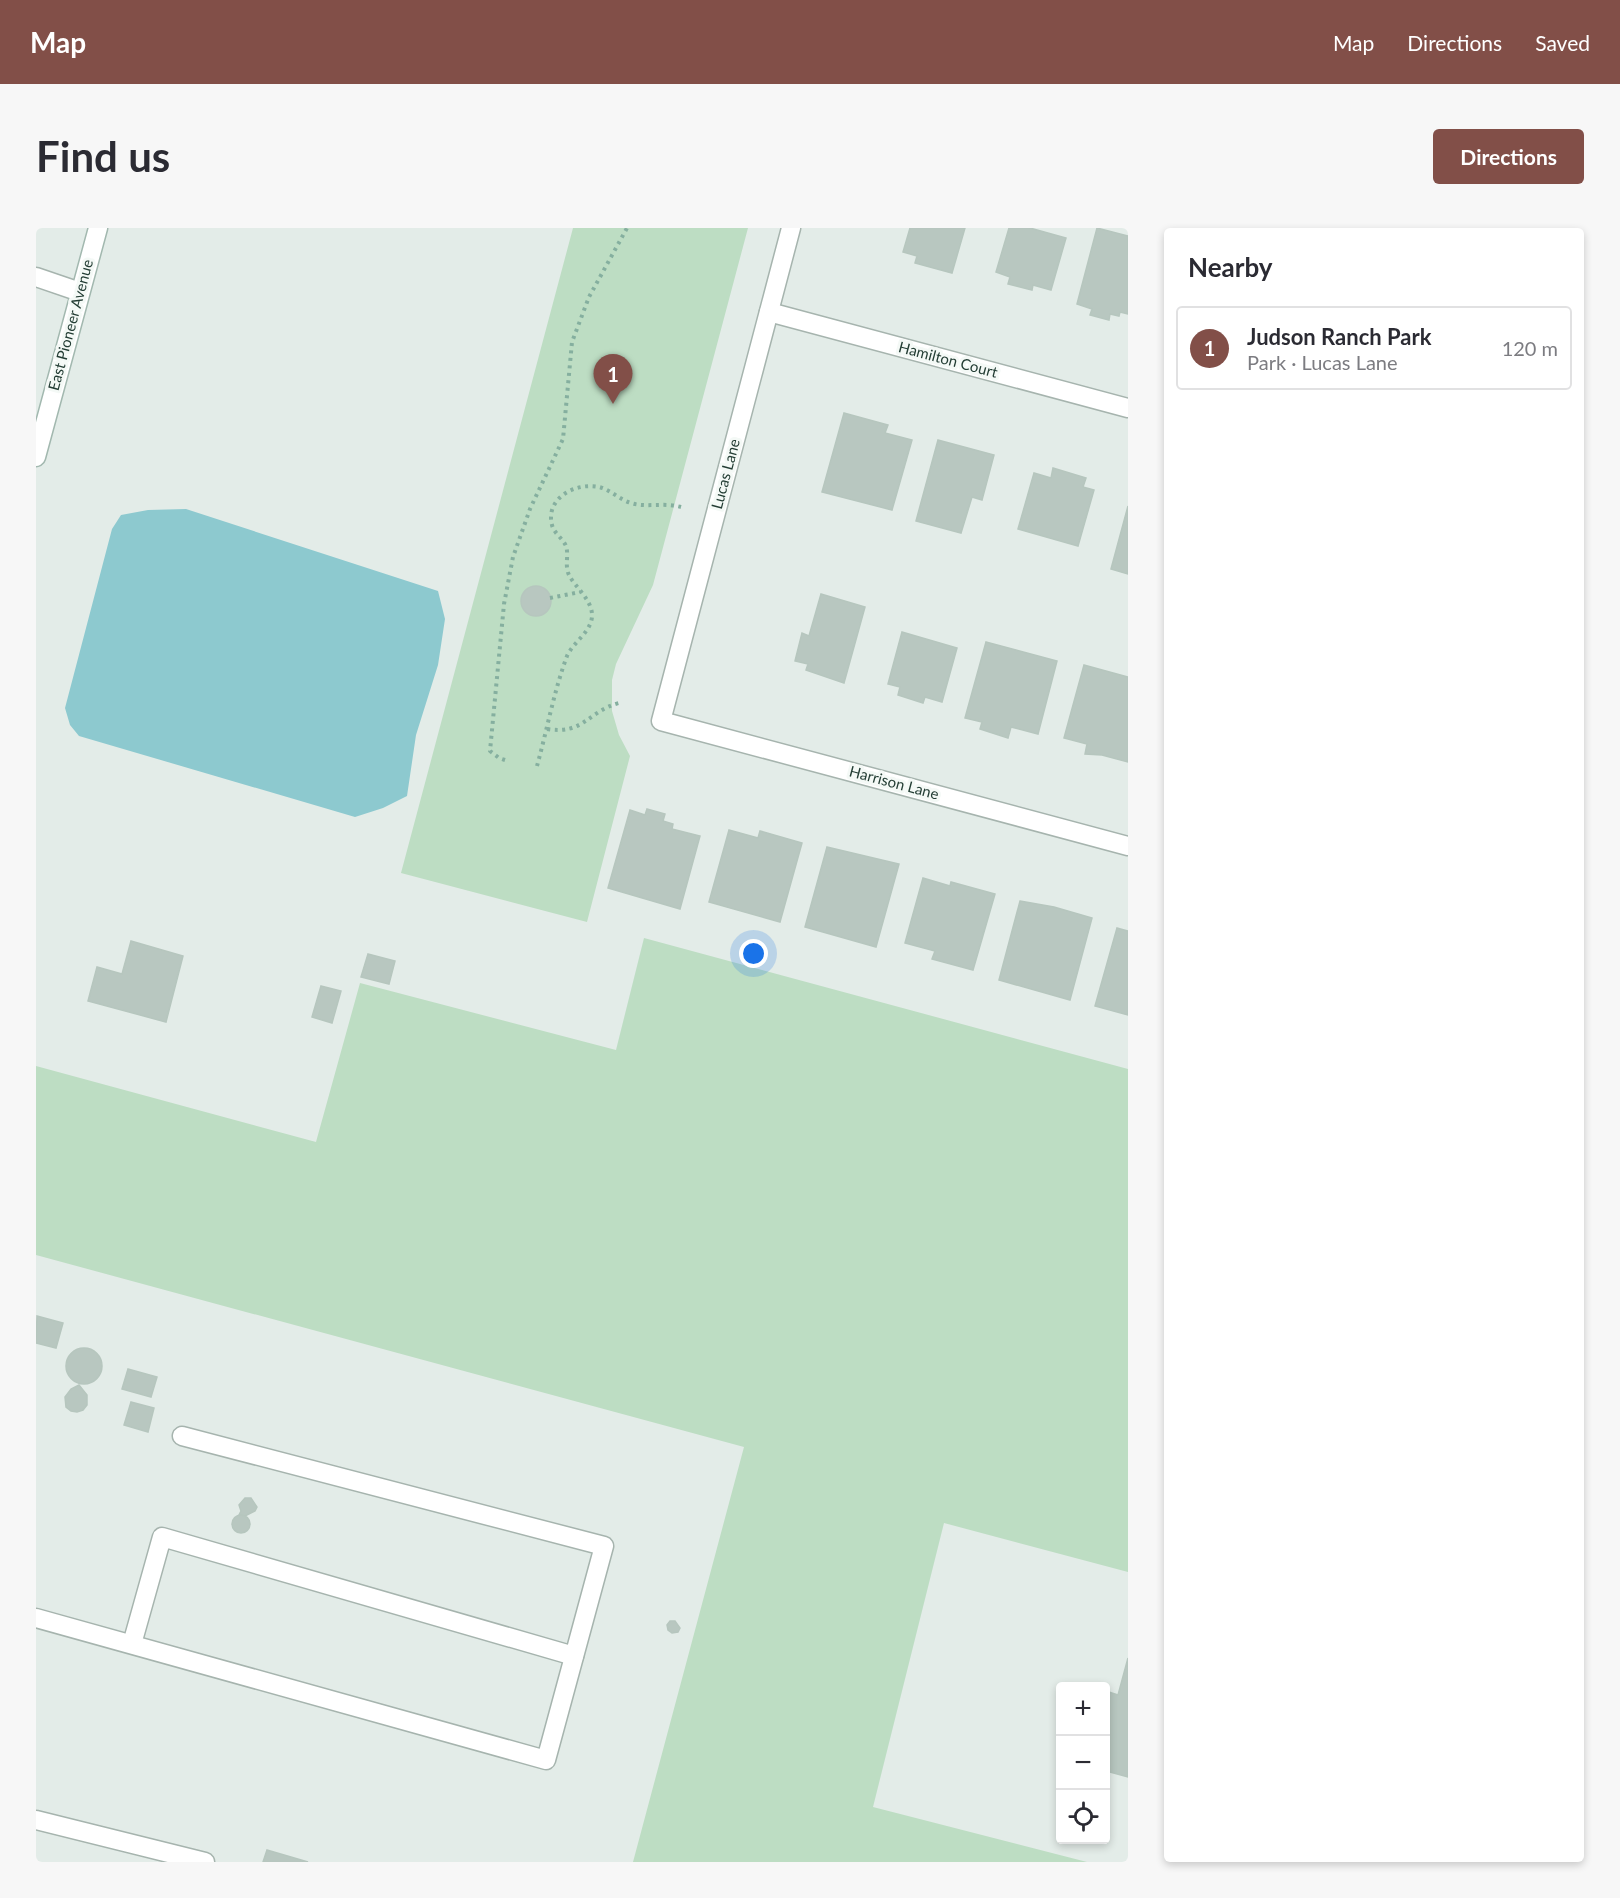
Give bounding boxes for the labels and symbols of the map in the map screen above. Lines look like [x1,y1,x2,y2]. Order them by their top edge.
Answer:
street label: East Pioneer Avenue [44,257,96,392]
street label: Hamilton Court [897,337,1000,381]
pin: 1 [594,354,632,404]
street label: Lucas Lane [707,437,743,511]
street label: Harrison Lane [848,761,941,803]
your location [739,939,768,968]

